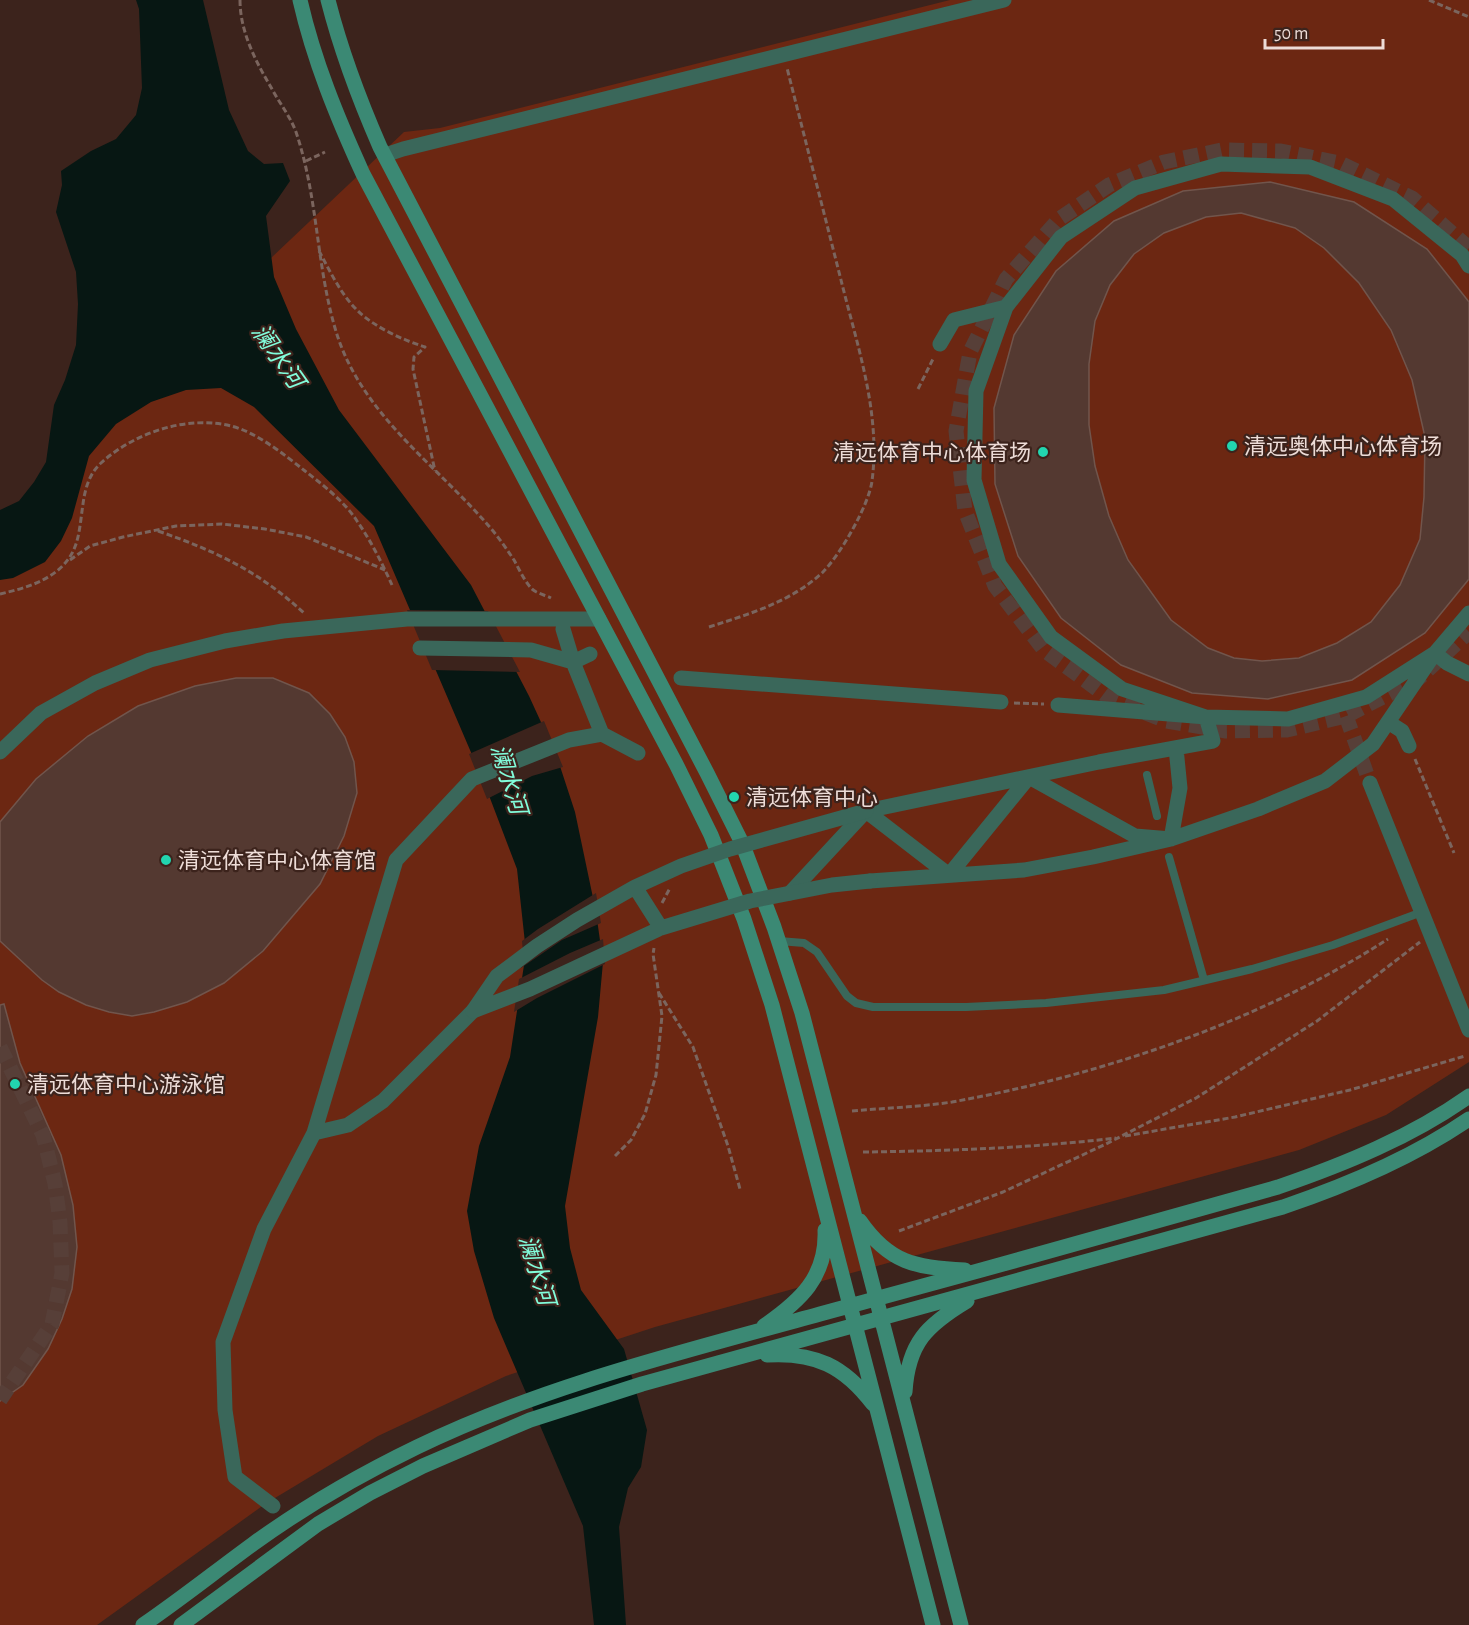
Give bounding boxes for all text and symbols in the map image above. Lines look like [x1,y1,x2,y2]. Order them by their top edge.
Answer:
scale bar [1265,12,1384,50]
text: 50 m [1274,25,1308,43]
water label: 澜水河 [247,319,312,396]
place label: 清远奥体中心体育场 [1244,435,1442,458]
marker: 清远奥体中心体育场 [1225,439,1239,453]
place label: 清远体育中心体育场 [833,441,1031,464]
marker: 清远体育中心体育场 [1036,445,1050,459]
water label: 澜水河 [486,741,533,821]
place label: 清远体育中心 [746,786,878,809]
marker: 清远体育中心 [727,790,741,804]
place label: 清远体育中心体育馆 [178,849,376,872]
marker: 清远体育中心体育馆 [159,853,173,867]
place label: 清远体育中心游泳馆 [27,1073,225,1096]
marker: 清远体育中心游泳馆 [8,1077,22,1091]
water label: 澜水河 [514,1232,561,1312]

